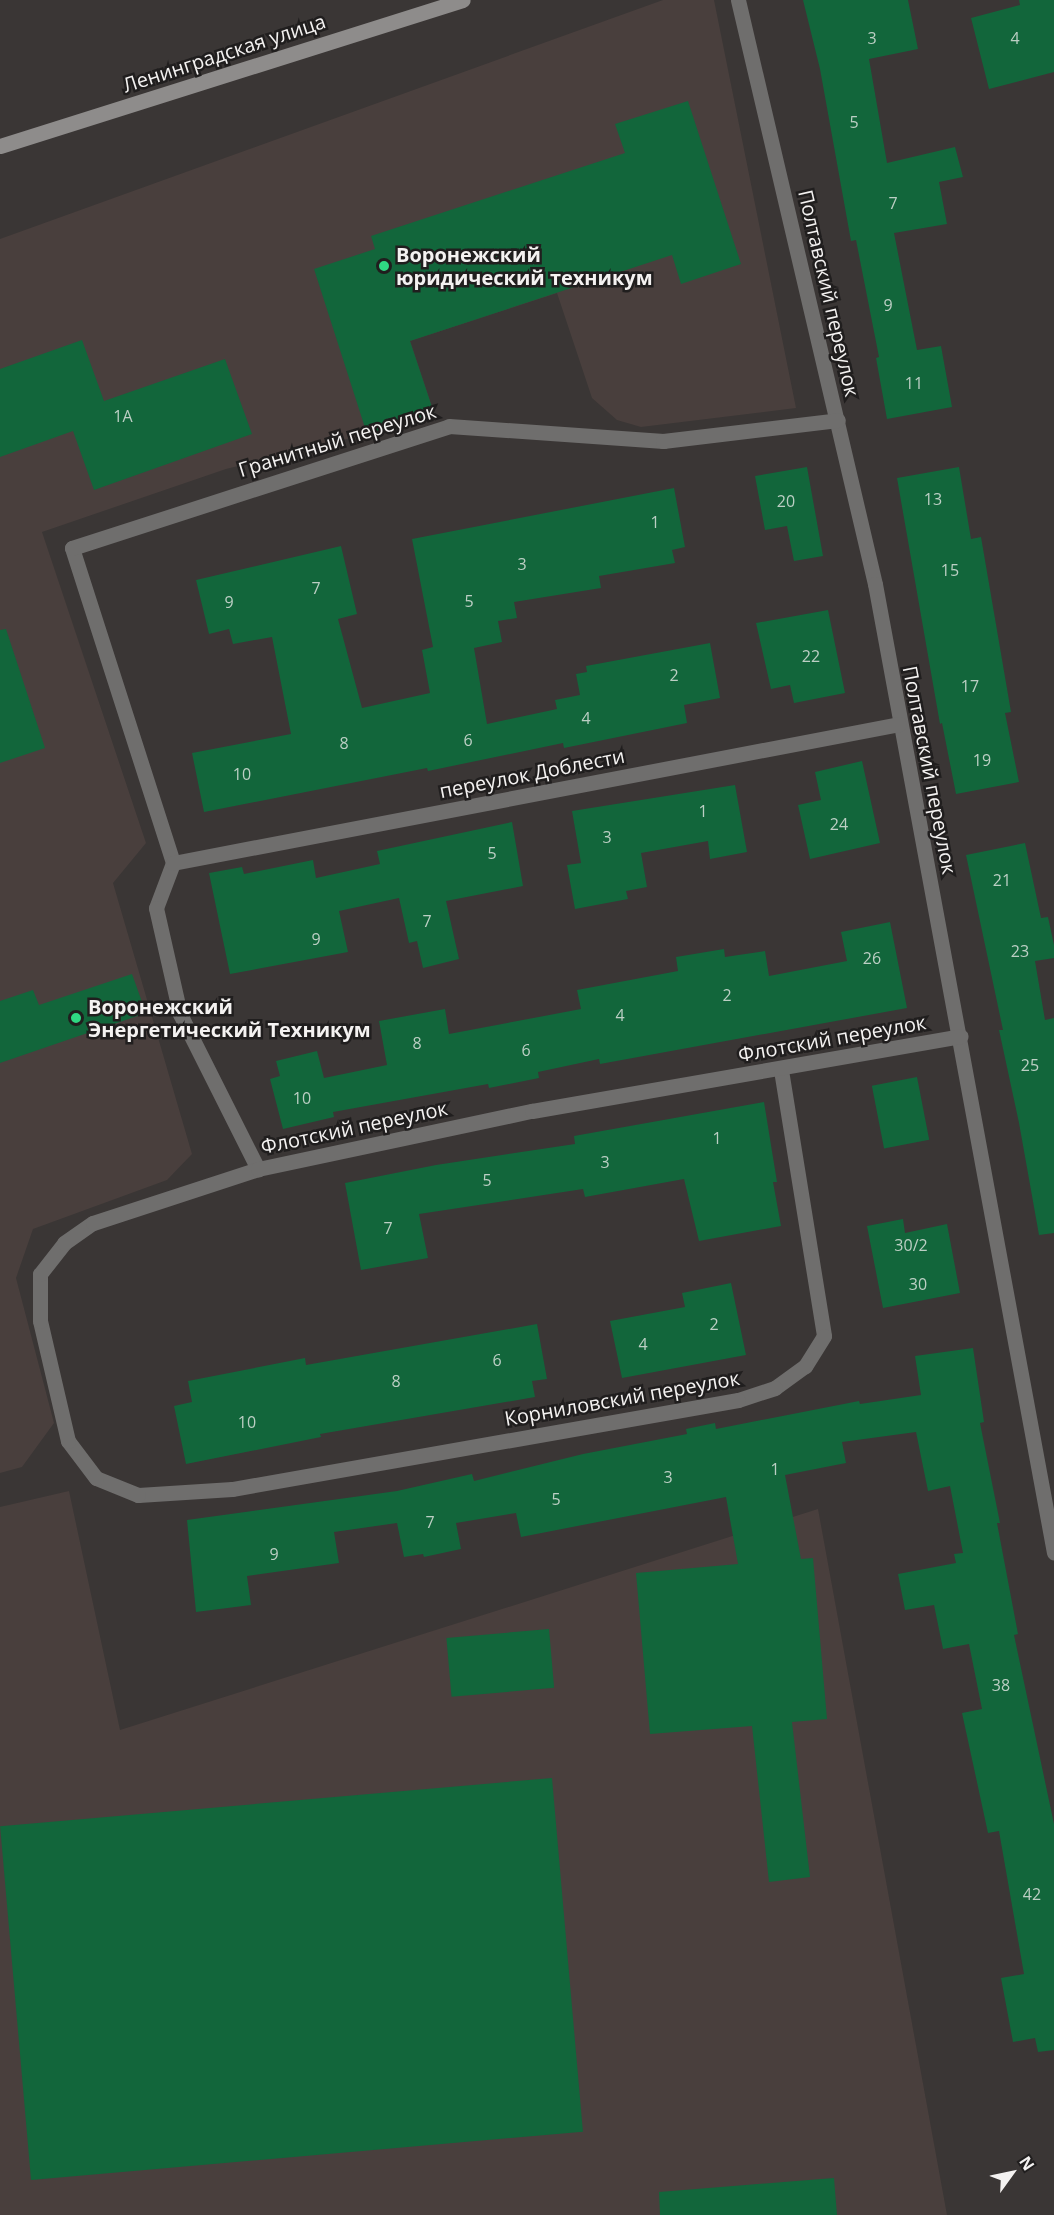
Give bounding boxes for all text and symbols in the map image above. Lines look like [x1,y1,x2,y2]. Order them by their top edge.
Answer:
street label: Ленинградская улица [120,9,328,97]
house number: 3 [867,28,877,48]
house number: 4 [1010,28,1020,48]
house number: 5 [849,112,859,132]
street label: Полтавский переулок [794,187,864,399]
house number: 7 [888,193,898,213]
place label: Воронежский юридический техникум [396,243,653,290]
marker: Воронежский юридический техникум [377,259,391,273]
house number: 9 [883,295,893,315]
house number: 11 [905,373,923,393]
street label: Гранитный переулок [235,398,439,482]
house number: 1А [113,406,133,426]
house number: 13 [924,489,942,509]
house number: 20 [777,491,795,511]
house number: 1 [650,512,660,532]
house number: 3 [517,554,527,574]
house number: 15 [941,560,959,580]
house number: 7 [311,578,321,598]
house number: 5 [464,591,474,611]
house number: 9 [224,592,234,612]
house number: 22 [802,646,820,666]
street label: Полтавский переулок [898,664,962,876]
house number: 2 [669,665,679,685]
house number: 17 [961,676,979,696]
house number: 4 [581,708,591,728]
house number: 6 [463,730,473,750]
house number: 8 [339,733,349,753]
street label: переулок Доблести [437,743,627,803]
house number: 19 [973,750,991,770]
house number: 10 [233,764,251,784]
house number: 1 [698,801,708,821]
house number: 24 [830,814,848,834]
house number: 3 [602,827,612,847]
house number: 5 [487,843,497,863]
house number: 21 [993,870,1011,890]
house number: 7 [422,911,432,931]
house number: 9 [311,929,321,949]
house number: 23 [1011,941,1029,961]
house number: 26 [863,948,881,968]
house number: 2 [722,985,732,1005]
place label: Воронежский Энергетический Техникум [88,994,371,1041]
house number: 4 [615,1005,625,1025]
street label: Флотский переулок [736,1010,928,1066]
marker: Воронежский Энергетический Техникум [69,1011,83,1025]
house number: 8 [412,1033,422,1053]
house number: 6 [521,1040,531,1060]
house number: 25 [1021,1055,1039,1075]
house number: 10 [293,1088,311,1108]
street label: Флотский переулок [258,1095,450,1159]
house number: 1 [712,1128,722,1148]
house number: 3 [600,1152,610,1172]
house number: 5 [482,1170,492,1190]
house number: 7 [383,1218,393,1238]
house number: 30/2 [894,1235,928,1255]
house number: 30 [909,1274,927,1294]
house number: 2 [709,1314,719,1334]
house number: 4 [638,1334,648,1354]
house number: 6 [492,1350,502,1370]
street label: Корниловский переулок [503,1365,741,1431]
house number: 8 [391,1371,401,1391]
house number: 10 [238,1412,256,1432]
house number: 1 [770,1459,780,1479]
house number: 3 [663,1467,673,1487]
house number: 5 [551,1489,561,1509]
house number: 7 [425,1512,435,1532]
house number: 9 [269,1544,279,1564]
house number: 38 [992,1675,1010,1695]
house number: 42 [1023,1884,1041,1904]
north arrow [982,2143,1042,2203]
text: N [1014,2152,1040,2175]

